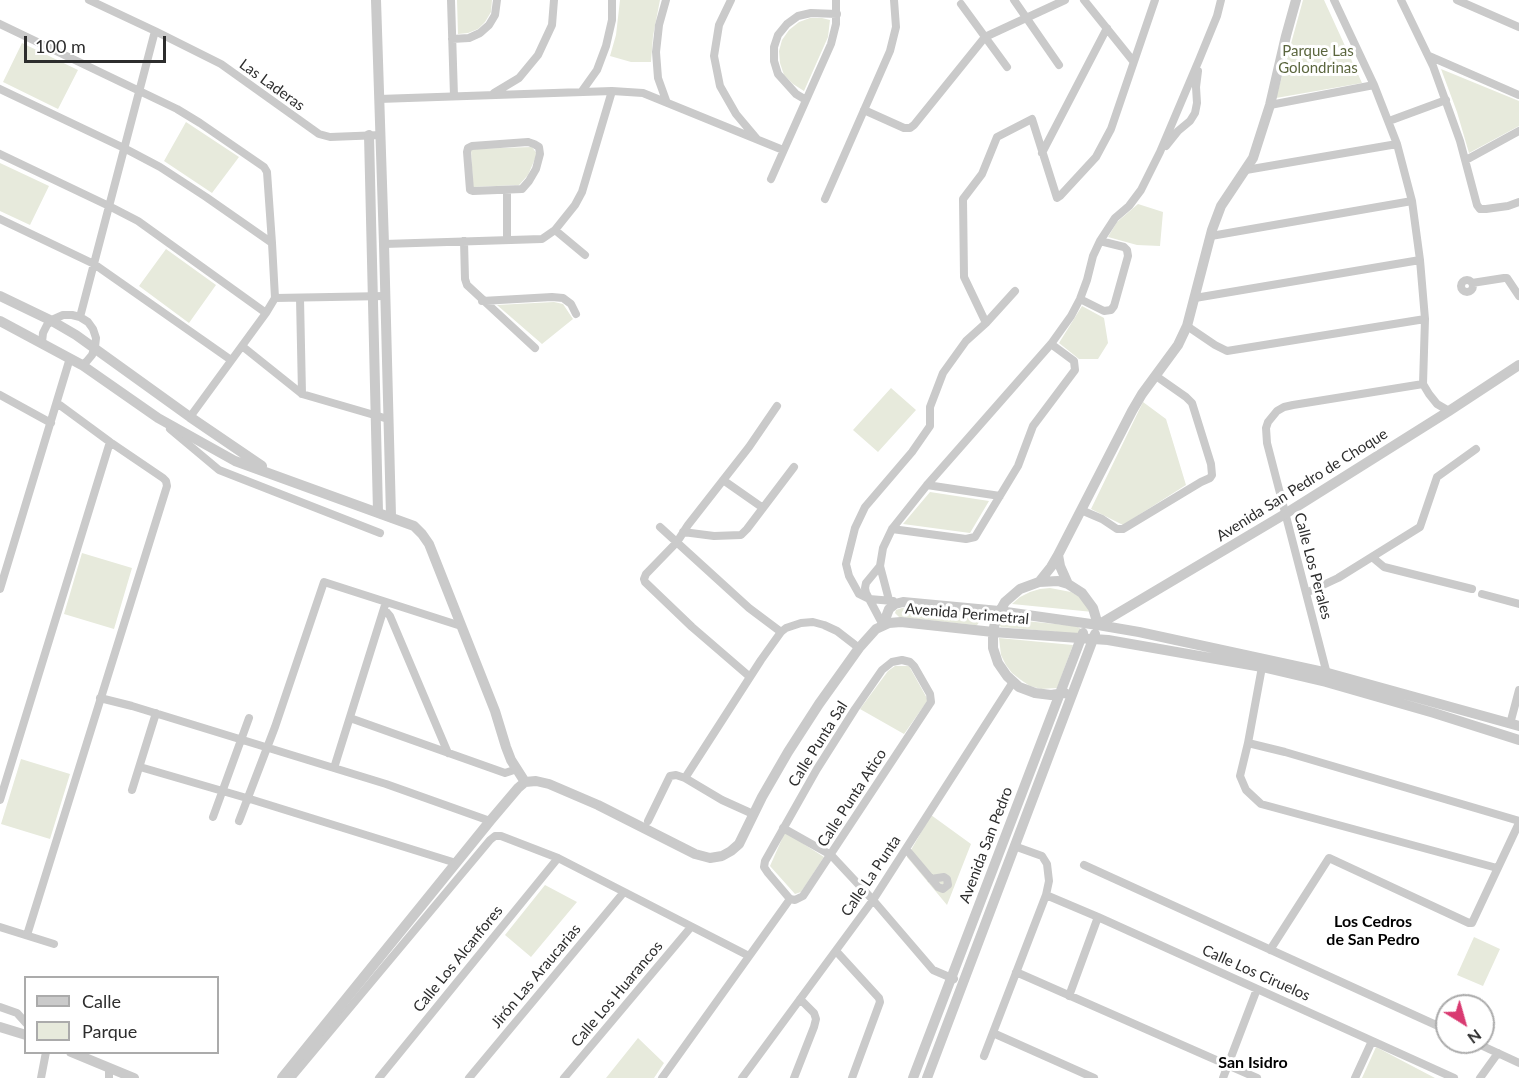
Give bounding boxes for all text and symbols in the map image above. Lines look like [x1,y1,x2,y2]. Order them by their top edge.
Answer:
scale bar [27,24,170,62]
text: 100 m [35,35,86,57]
park label: Parque Las Golondrinas [1278,42,1358,77]
street label: Las Laderas [236,55,308,115]
street label: Avenida San Pedro de Choque [1213,425,1391,545]
street label: Calle Los Perales [1290,511,1336,621]
street label: Avenida Perimetral [904,600,1030,628]
street label: Calle Punta Sal [785,698,851,790]
street label: Calle Punta Atico [814,746,890,850]
street label: Avenida San Pedro [956,784,1016,906]
street label: Calle La Punta [837,832,905,920]
street label: Calle Los Alcanfores [409,902,507,1016]
district label: Los Cedros de San Pedro [1326,912,1420,950]
street label: Jirón Las Araucarias [487,920,585,1032]
street label: Calle Los Huarancos [567,937,667,1051]
street label: Calle Los Ciruelos [1199,941,1313,1005]
legend [24,976,219,1054]
text: Calle [82,990,121,1012]
north arrow [1435,994,1495,1054]
text: Parque [82,1020,137,1042]
text: N [1464,1026,1486,1048]
district label: San Isidro [1218,1053,1288,1073]

